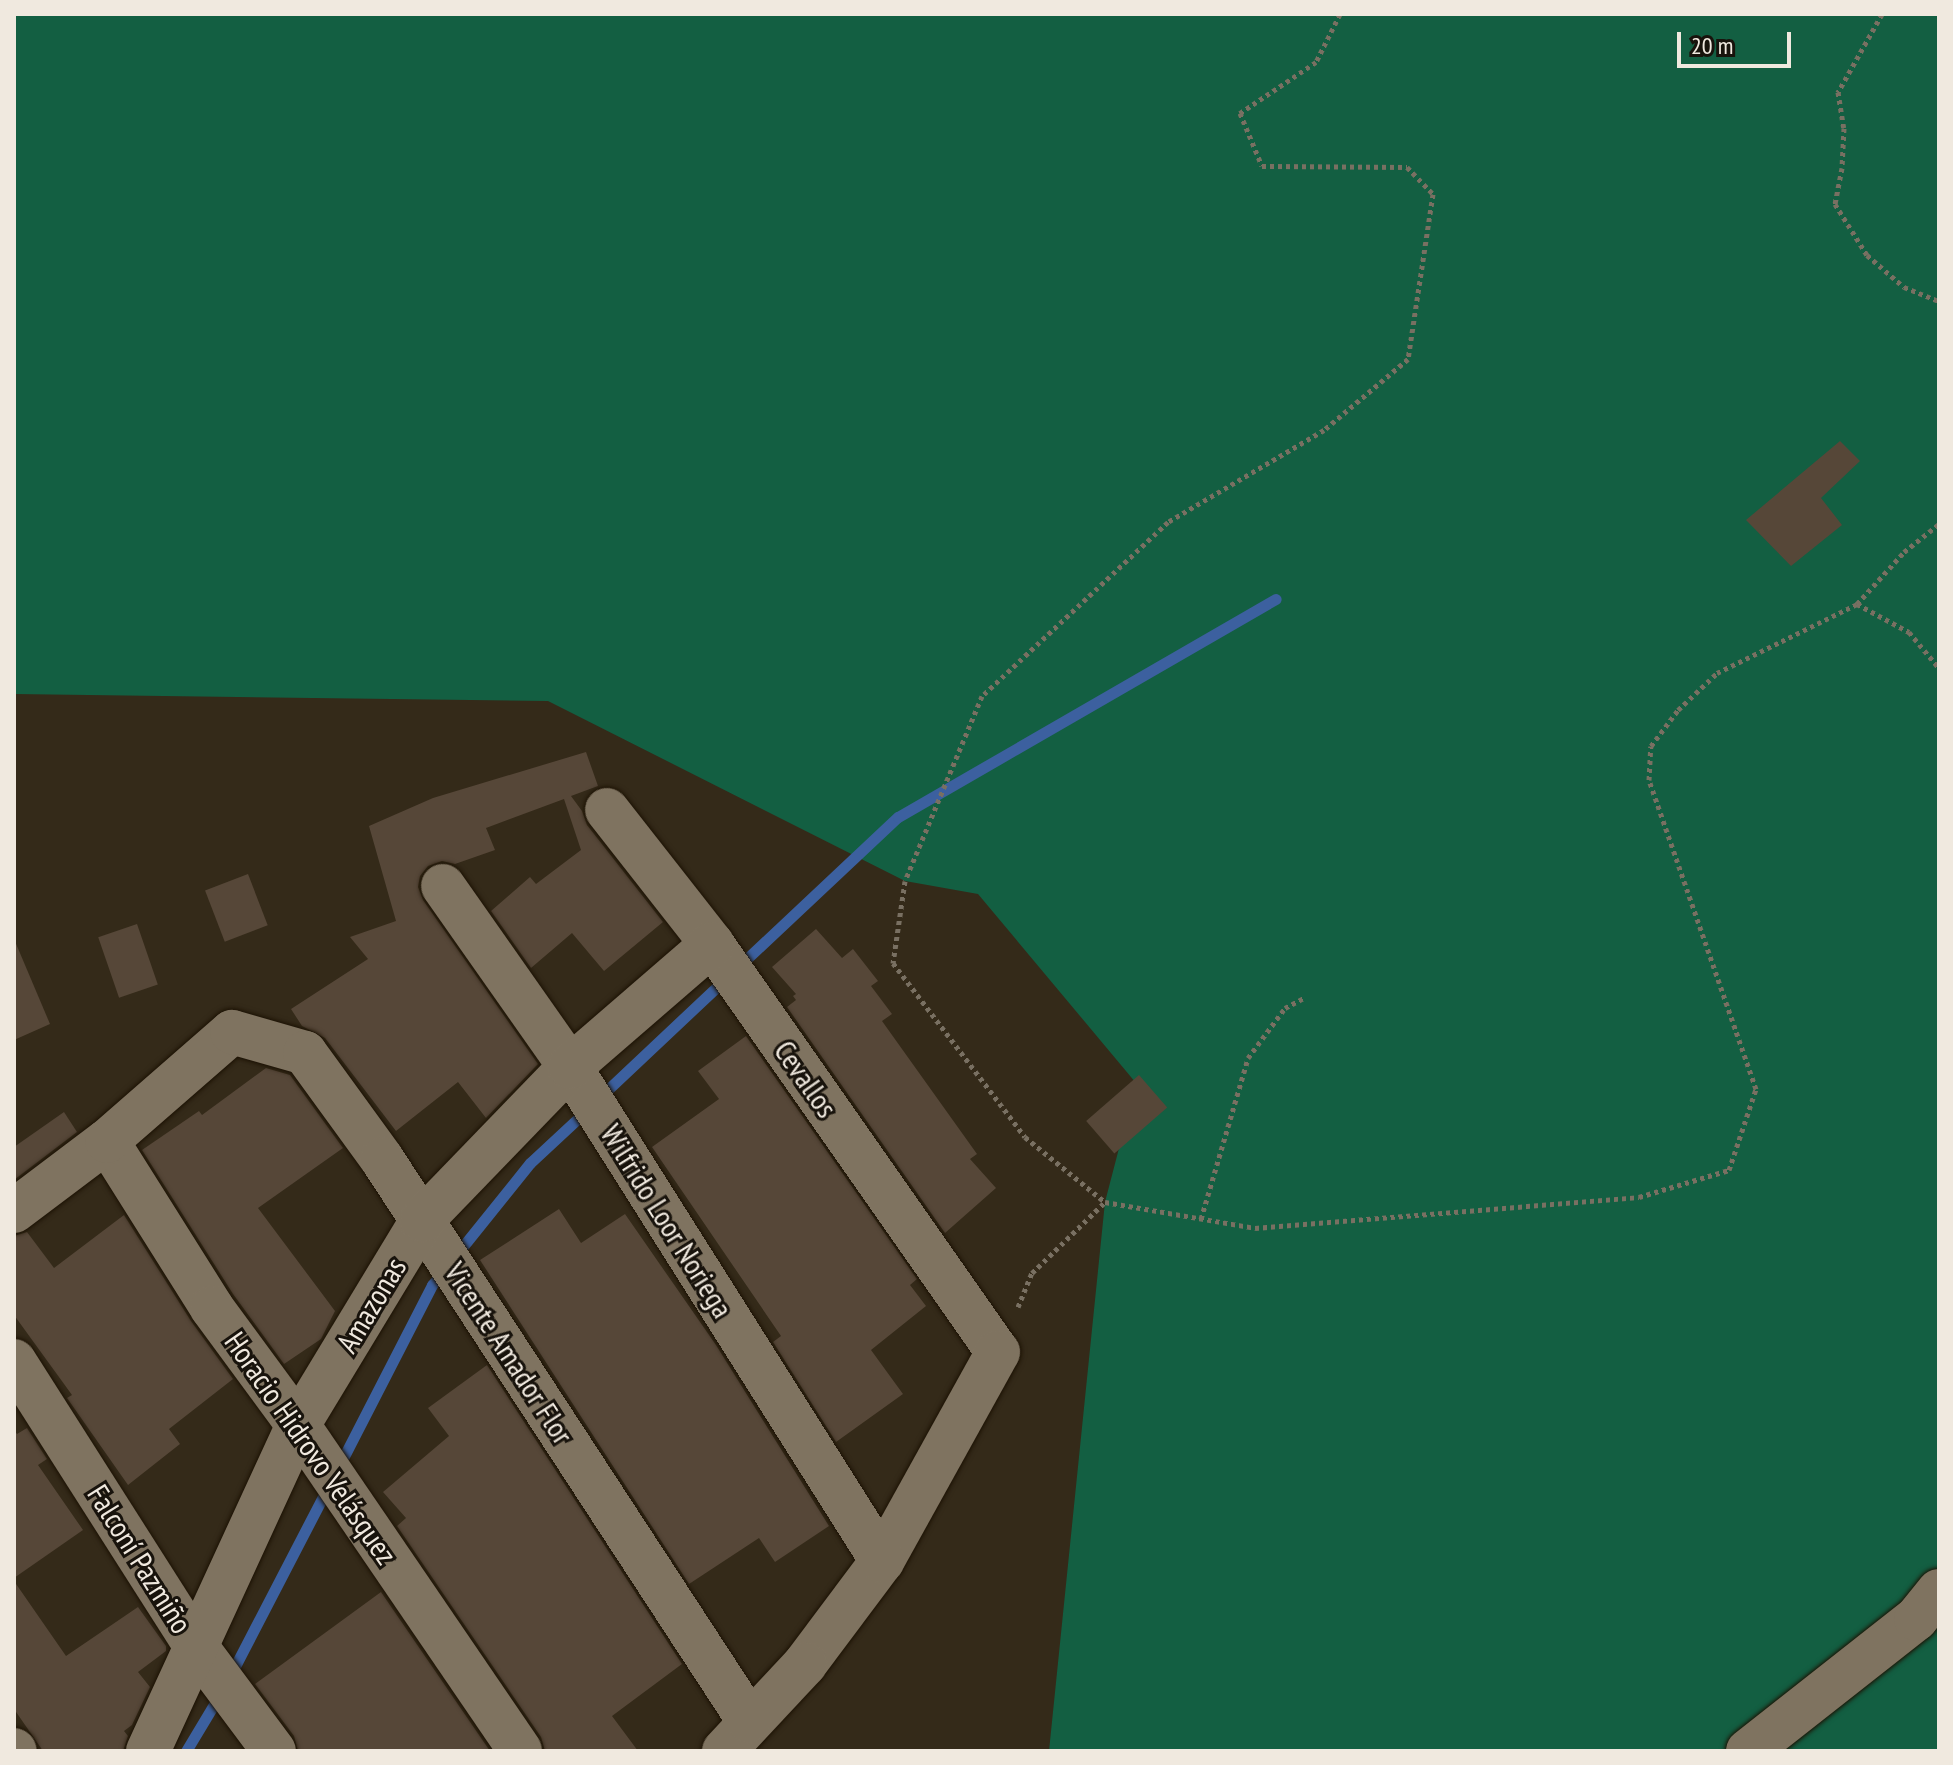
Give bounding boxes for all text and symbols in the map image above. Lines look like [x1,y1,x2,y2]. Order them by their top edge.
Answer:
scale bar [1681,16,1795,66]
text: 20 m [1691,30,1733,61]
street label: Cevallos [767,1034,845,1124]
street label: Wilfrido Loor Noriega [593,1118,741,1324]
street label: Amazonas [329,1251,413,1359]
street label: Vicente Amador Flor [437,1255,581,1451]
street label: Horacio Hidrovo Velásquez [217,1325,405,1571]
street label: Falconí Pazmiño [80,1478,200,1640]

